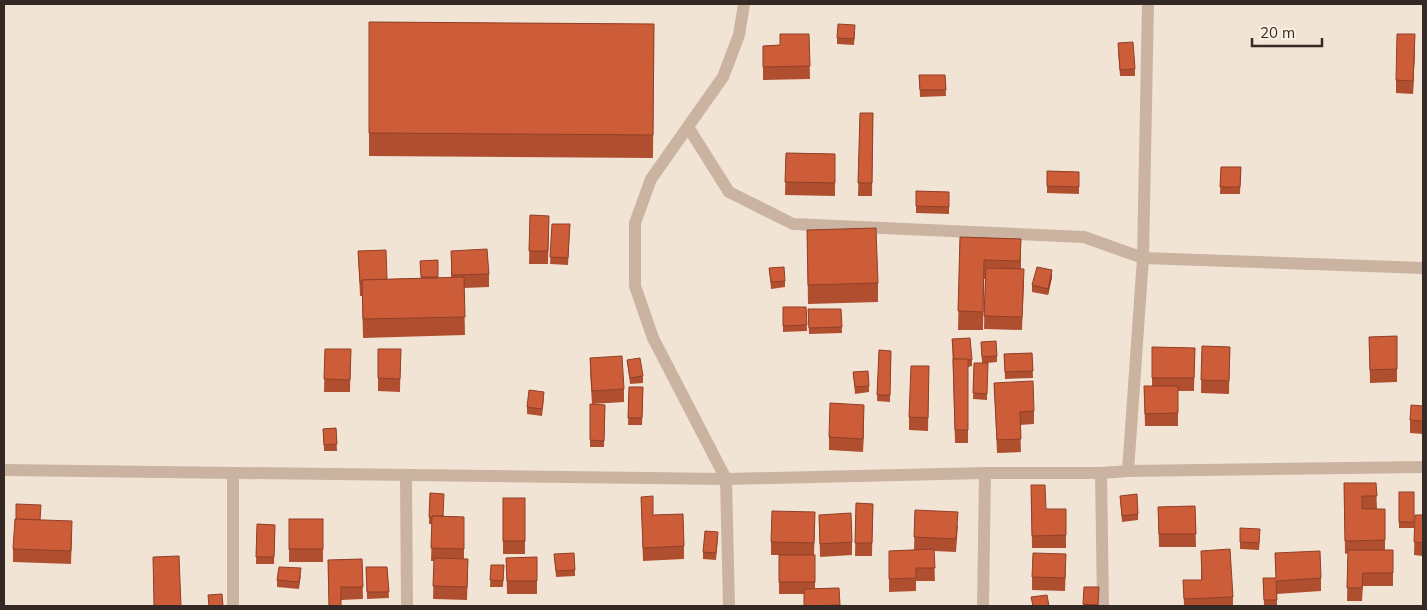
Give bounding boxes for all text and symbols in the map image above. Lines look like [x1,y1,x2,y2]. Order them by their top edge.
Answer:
scale bar [1252,15,1322,47]
text: 20 m [1260,23,1295,42]

